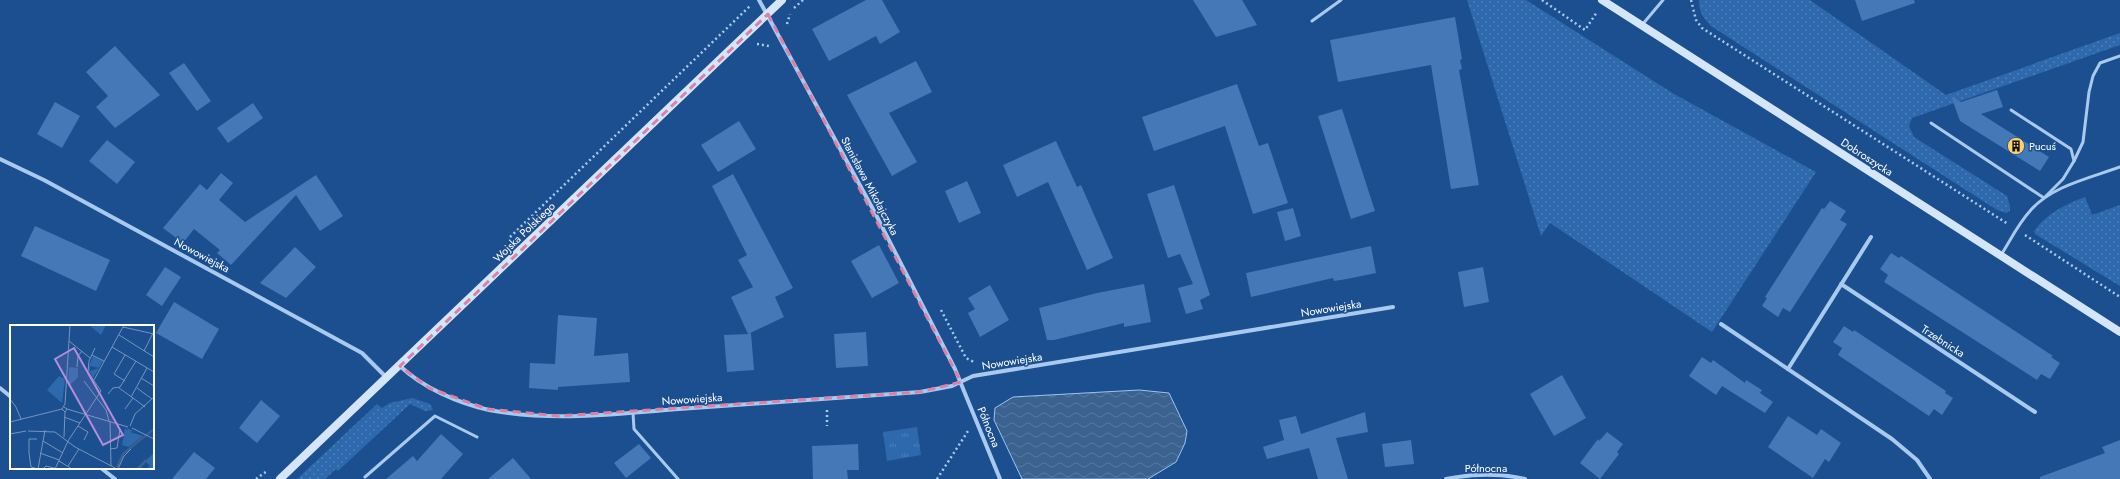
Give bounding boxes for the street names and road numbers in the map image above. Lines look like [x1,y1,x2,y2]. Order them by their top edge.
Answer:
street label: Stanisława Mikołajczyka [837,134,903,238]
street label: Dobroszycka [1838,134,1896,180]
street label: Wojska Polskiego [489,198,559,266]
street label: Nowowiejska [171,234,233,276]
street label: Nowowiejska [1300,295,1362,321]
street label: Trzebnicka [1918,321,1968,361]
street label: Nowowiejska [981,348,1043,374]
street label: Nowowiejska [661,389,723,409]
street label: Północna [974,404,1004,450]
street label: Północna [1465,460,1507,476]

